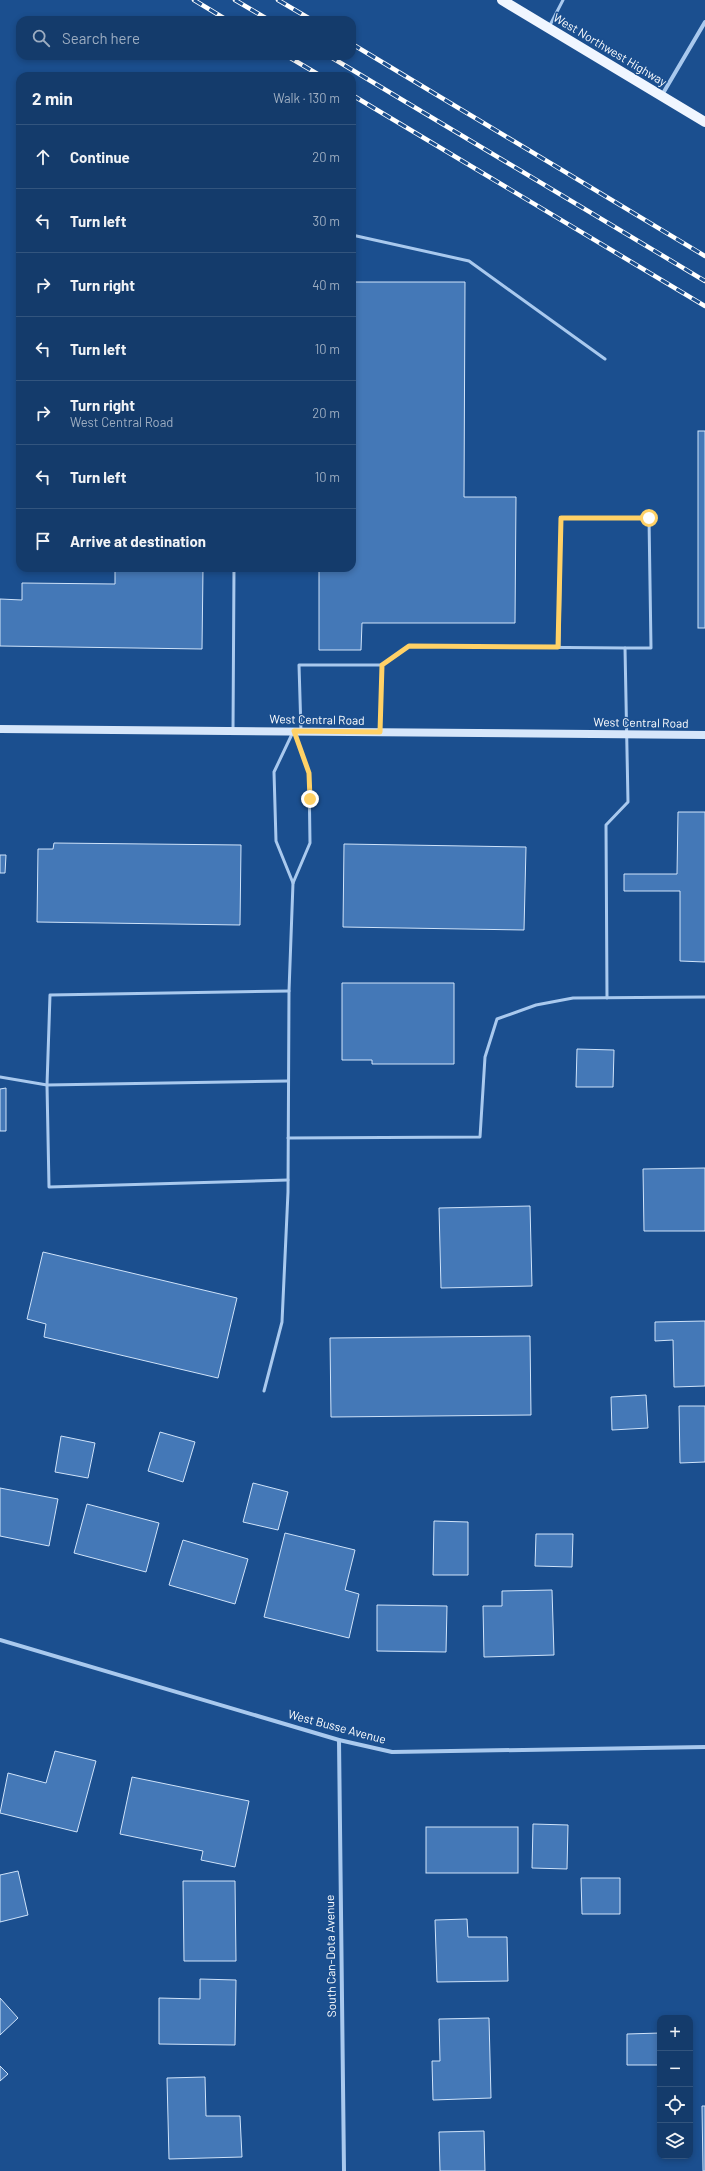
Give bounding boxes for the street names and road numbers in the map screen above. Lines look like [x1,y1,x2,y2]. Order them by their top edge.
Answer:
street label: West Northwest Highway [551,10,670,89]
street label: West Central Road [269,711,365,727]
street label: West Central Road [593,714,689,730]
street label: West Busse Avenue [287,1706,388,1746]
street label: South Can-Dota Avenue [322,1895,338,2017]

